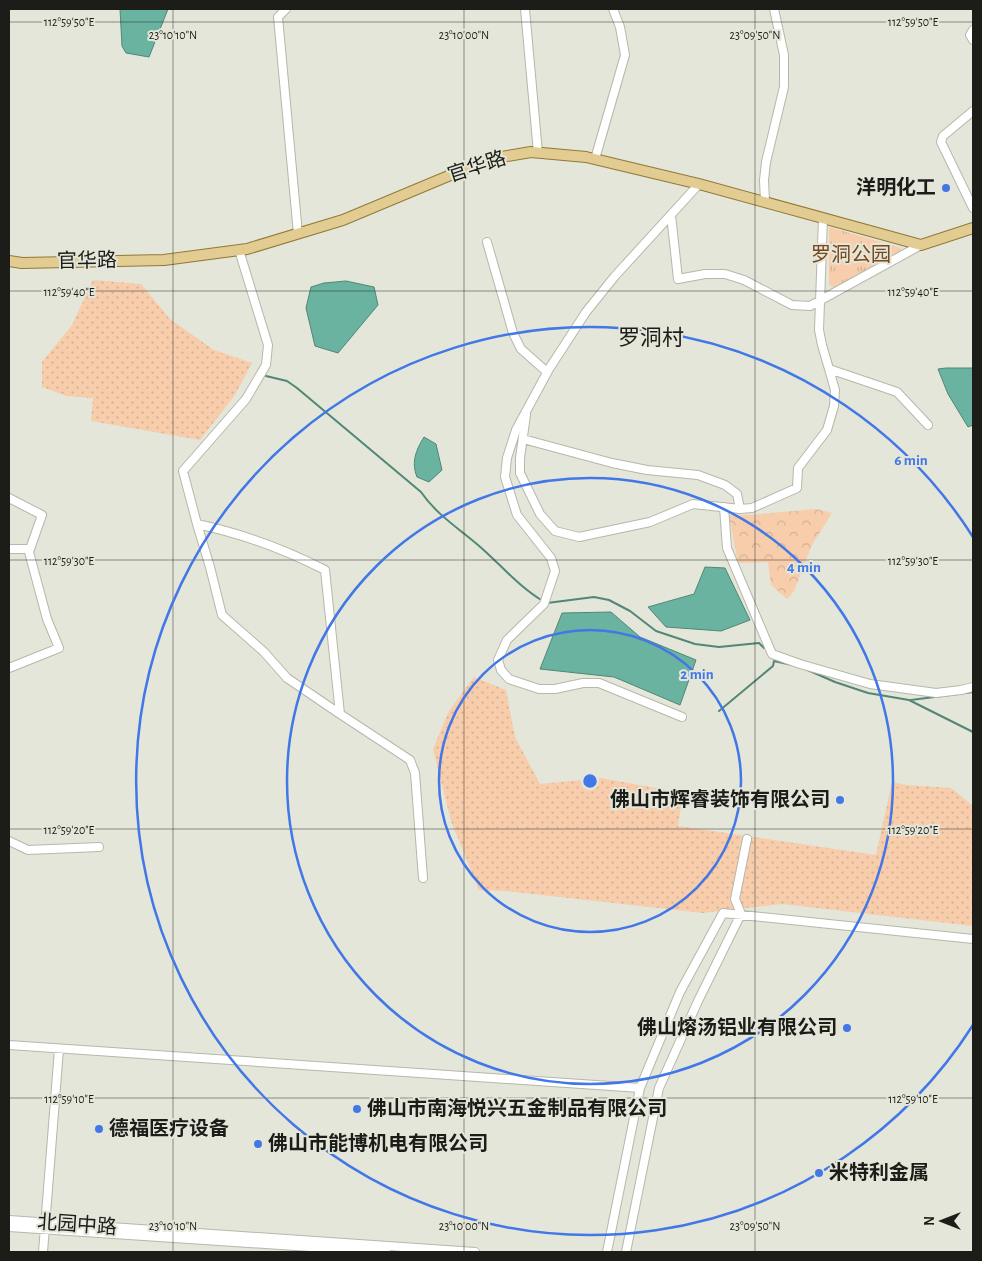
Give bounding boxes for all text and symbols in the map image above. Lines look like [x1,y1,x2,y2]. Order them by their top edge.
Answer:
text: 112°59'50"E [44,16,94,28]
text: 112°59'50"E [888,16,938,28]
text: 23°10'10"N [149,29,197,41]
text: 23°10'00"N [439,29,489,41]
text: 23°09'50"N [730,29,780,41]
street label: 官华路 [445,147,509,186]
place label: 洋明化工 [856,176,936,198]
marker: 洋明化工 [940,182,952,194]
park label: 罗洞公园 [811,244,891,265]
street label: 官华路 [57,249,117,272]
text: 112°59'40"E [43,286,95,298]
text: 112°59'40"E [887,286,939,298]
district label: 罗洞村 [618,326,684,349]
text: 6 min [894,453,928,468]
text: 112°59'30"E [44,555,94,567]
text: 112°59'30"E [888,555,938,567]
text: 4 min [787,560,821,575]
text: 2 min [680,667,714,682]
centre of rings [581,772,599,790]
place label: 佛山市辉睿装饰有限公司 [610,788,830,810]
marker: 佛山市辉睿装饰有限公司 [834,794,846,806]
text: 112°59'20"E [44,824,95,836]
text: 112°59'20"E [888,824,939,836]
place label: 佛山熔汤铝业有限公司 [637,1016,837,1038]
marker: 佛山熔汤铝业有限公司 [841,1022,853,1034]
text: 112°59'10"E [44,1093,94,1105]
text: 112°59'10"E [888,1093,938,1105]
place label: 佛山市南海悦兴五金制品有限公司 [367,1097,667,1119]
marker: 佛山市南海悦兴五金制品有限公司 [351,1103,363,1115]
place label: 德福医疗设备 [109,1117,229,1139]
marker: 德福医疗设备 [93,1123,105,1135]
place label: 佛山市能博机电有限公司 [268,1132,488,1154]
marker: 佛山市能博机电有限公司 [252,1138,264,1150]
place label: 米特利金属 [829,1161,929,1183]
marker: 米特利金属 [813,1167,825,1179]
north arrow [917,1196,967,1246]
street label: 北园中路 [36,1211,118,1238]
text: N [923,1216,937,1226]
text: 23°10'10"N [149,1220,197,1232]
text: 23°10'00"N [439,1220,489,1232]
text: 23°09'50"N [730,1220,780,1232]

